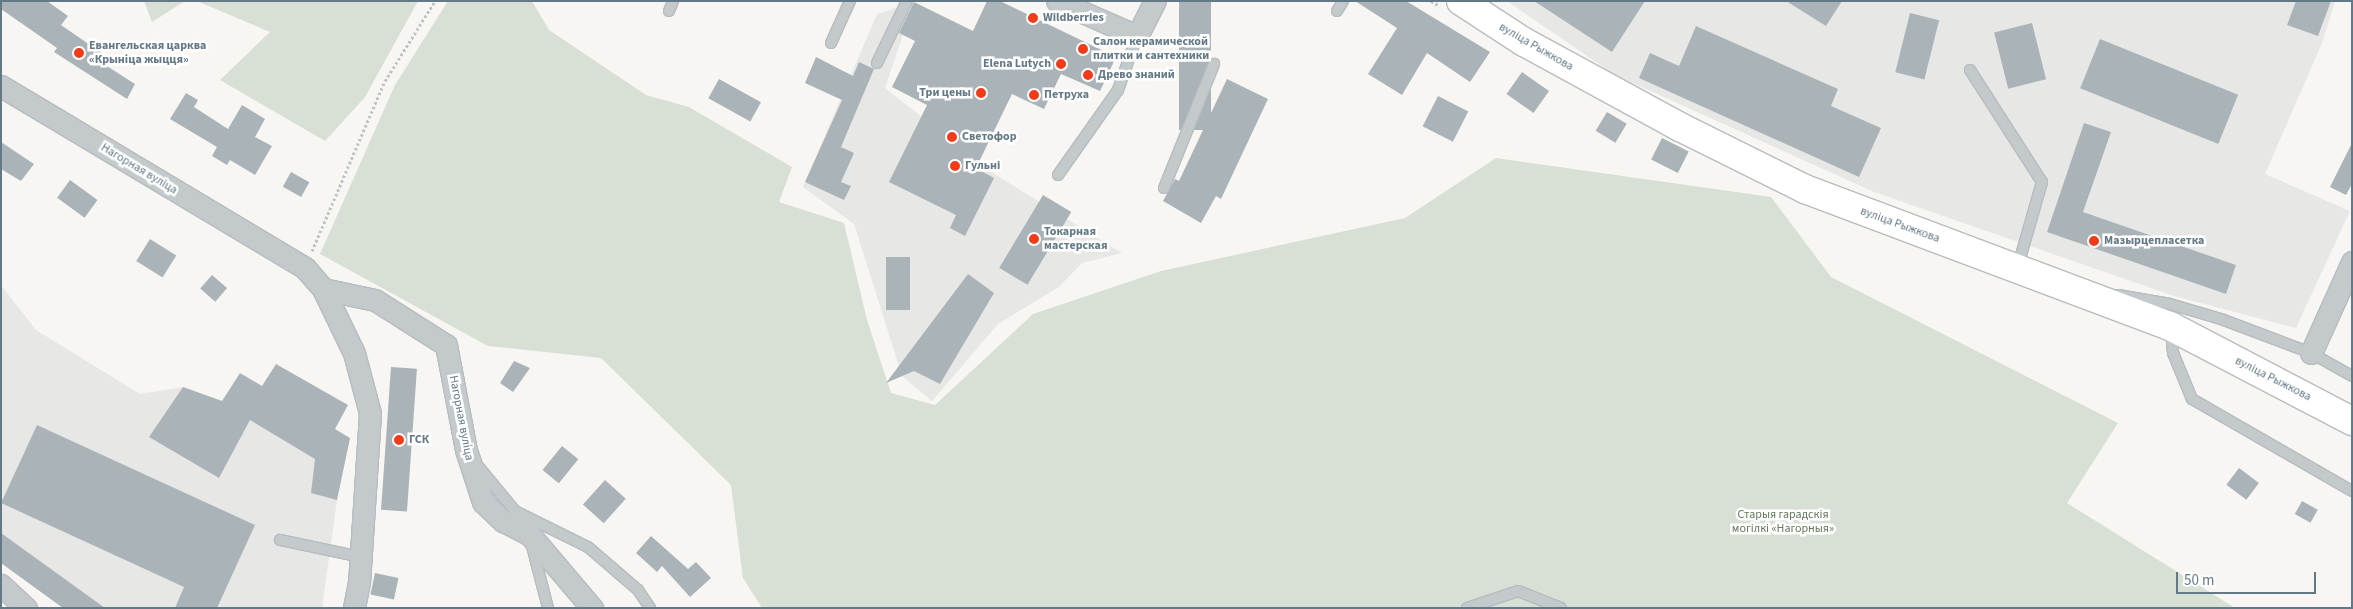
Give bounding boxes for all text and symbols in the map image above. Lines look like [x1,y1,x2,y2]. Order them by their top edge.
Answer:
place label: Wildberries [1043,11,1104,25]
marker: Wildberries [1027,12,1039,24]
street label: вуліца Рыжкова [1496,20,1576,74]
place label: Салон керамической плитки и сантехники [1093,35,1209,63]
place label: Евангельская царква «Крыніца жыцця» [89,39,206,67]
marker: Салон керамической плитки и сантехники [1077,43,1089,55]
marker: Евангельская царква «Крыніца жыцця» [73,47,85,59]
place label: Elena Lutych [983,57,1051,71]
marker: Elena Lutych [1055,58,1067,70]
place label: Древо знаний [1098,68,1175,82]
marker: Древо знаний [1082,69,1094,81]
place label: Три цены [919,86,971,100]
marker: Три цены [975,87,987,99]
place label: Петруха [1044,88,1089,102]
marker: Петруха [1028,89,1040,101]
place label: Светофор [962,130,1017,144]
marker: Светофор [946,131,958,143]
street label: Нагорная вуліца [98,141,180,197]
place label: Гульнi [965,159,1000,173]
marker: Гульнi [949,160,961,172]
street label: вуліца Рыжкова [1858,204,1942,246]
place label: Токарная мастерская [1044,225,1107,253]
marker: Токарная мастерская [1028,233,1040,245]
place label: Мазырцепласетка [2104,234,2204,248]
marker: Мазырцепласетка [2088,235,2100,247]
street label: вуліца Рыжкова [2232,354,2314,404]
street label: Нагорная вуліца [446,374,476,462]
place label: ГСК [409,433,429,447]
marker: ГСК [393,434,405,446]
park label: Старыя гарадскія могілкі «Нагорныя» [1732,508,1834,536]
scale bar [2178,562,2318,594]
text: 50 m [2184,570,2214,591]

